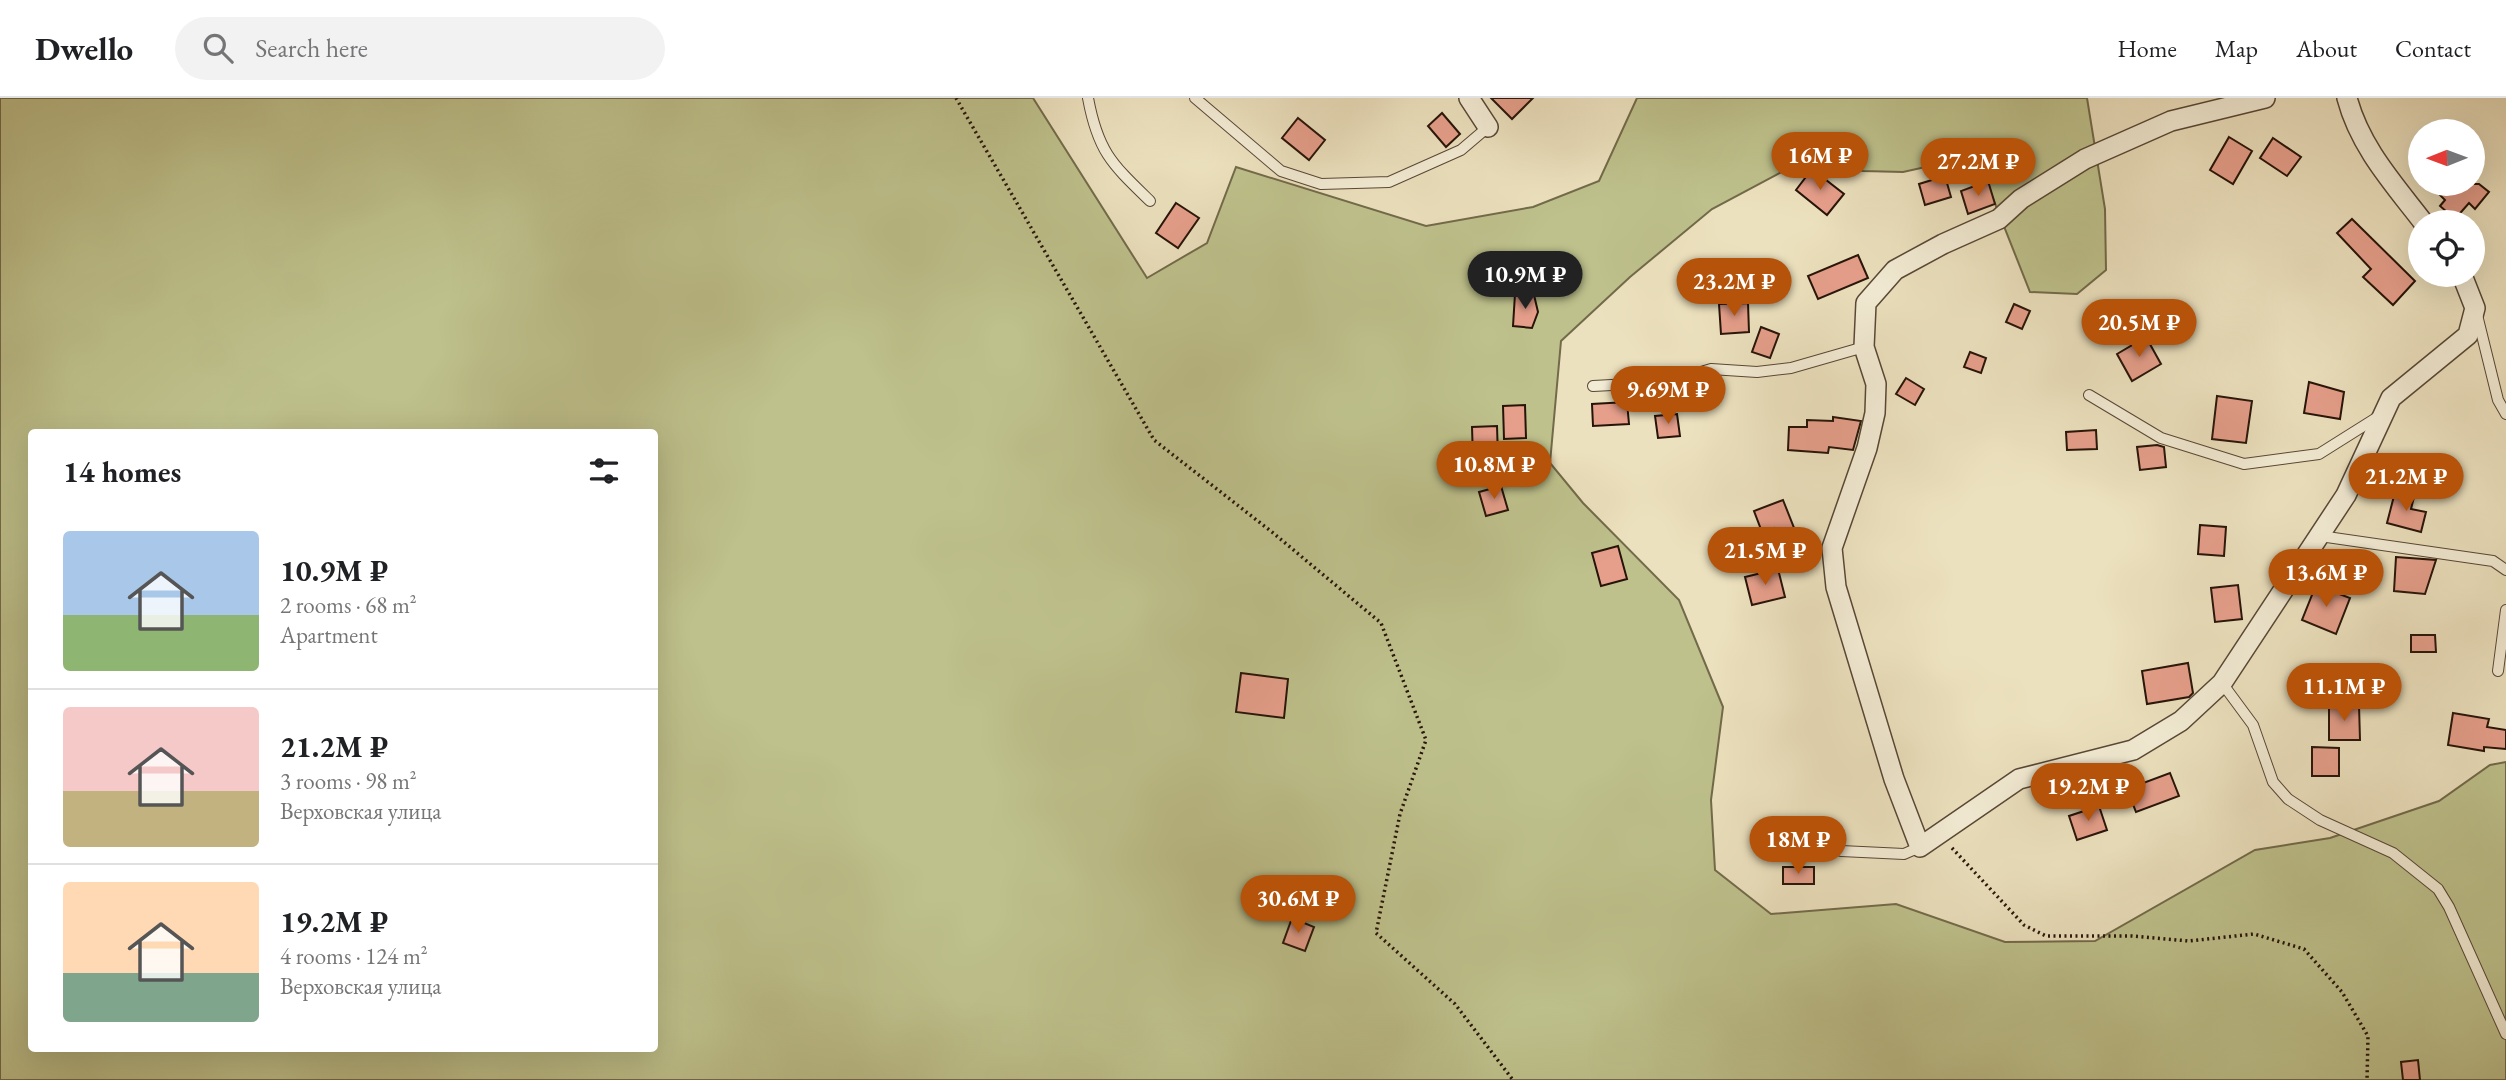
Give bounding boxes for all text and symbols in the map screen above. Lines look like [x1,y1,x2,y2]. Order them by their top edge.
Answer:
search box [175,17,665,80]
text: Dwello [35,27,133,70]
icon: search [199,29,237,67]
text: Search here [255,31,368,65]
text: Home [2117,33,2177,64]
text: Map [2215,33,2258,64]
text: About [2296,33,2357,64]
text: Contact [2395,33,2471,64]
north arrow [2408,119,2485,196]
map controls [2408,119,2485,287]
pin: 16M ₽ [1771,132,1869,192]
pin: 27.2M ₽ [1913,139,2043,198]
text: 16M ₽ [1787,140,1853,170]
text: 27.2M ₽ [1937,146,2019,176]
button: locate [2408,210,2485,287]
pin: 10.9M ₽ [1460,252,1590,311]
pin: 23.2M ₽ [1669,258,1799,318]
text: 10.9M ₽ [1484,259,1566,289]
text: 23.2M ₽ [1693,266,1775,296]
pin: 20.5M ₽ [2074,300,2204,359]
text: 20.5M ₽ [2098,307,2180,337]
pin: 9.69M ₽ [1603,366,1733,426]
text: 9.69M ₽ [1627,374,1709,404]
pin: 10.8M ₽ [1429,442,1559,501]
text: 10.8M ₽ [1453,449,1535,479]
text: 14 homes [63,452,181,491]
icon: filters [585,452,623,490]
pin: 21.2M ₽ [2341,454,2471,513]
text: 21.2M ₽ [2365,461,2447,491]
pin: 21.5M ₽ [1700,528,1830,587]
text: 21.5M ₽ [1724,535,1806,565]
pin: 13.6M ₽ [2261,550,2391,609]
text: 10.9M ₽ [280,551,388,590]
text: 13.6M ₽ [2285,557,2367,587]
icon: home [119,559,203,643]
text: 2 rooms · 68 m² [280,590,417,620]
text: Apartment [280,620,378,650]
pin: 11.1M ₽ [2279,664,2409,723]
text: 11.1M ₽ [2303,671,2385,701]
text: 21.2M ₽ [280,727,388,766]
icon: home [119,735,203,819]
pin: 19.2M ₽ [2023,764,2153,823]
text: 3 rooms · 98 m² [280,766,417,796]
text: 19.2M ₽ [2047,771,2129,801]
text: Верховская улица [280,796,441,826]
pin: 18M ₽ [1749,816,1847,876]
text: 18M ₽ [1765,824,1831,854]
pin: 30.6M ₽ [1233,876,1363,935]
text: 30.6M ₽ [1257,883,1339,913]
text: 19.2M ₽ [280,902,388,941]
icon: home [119,910,203,994]
text: 4 rooms · 124 m² [280,941,428,971]
text: Верховская улица [280,971,441,1001]

